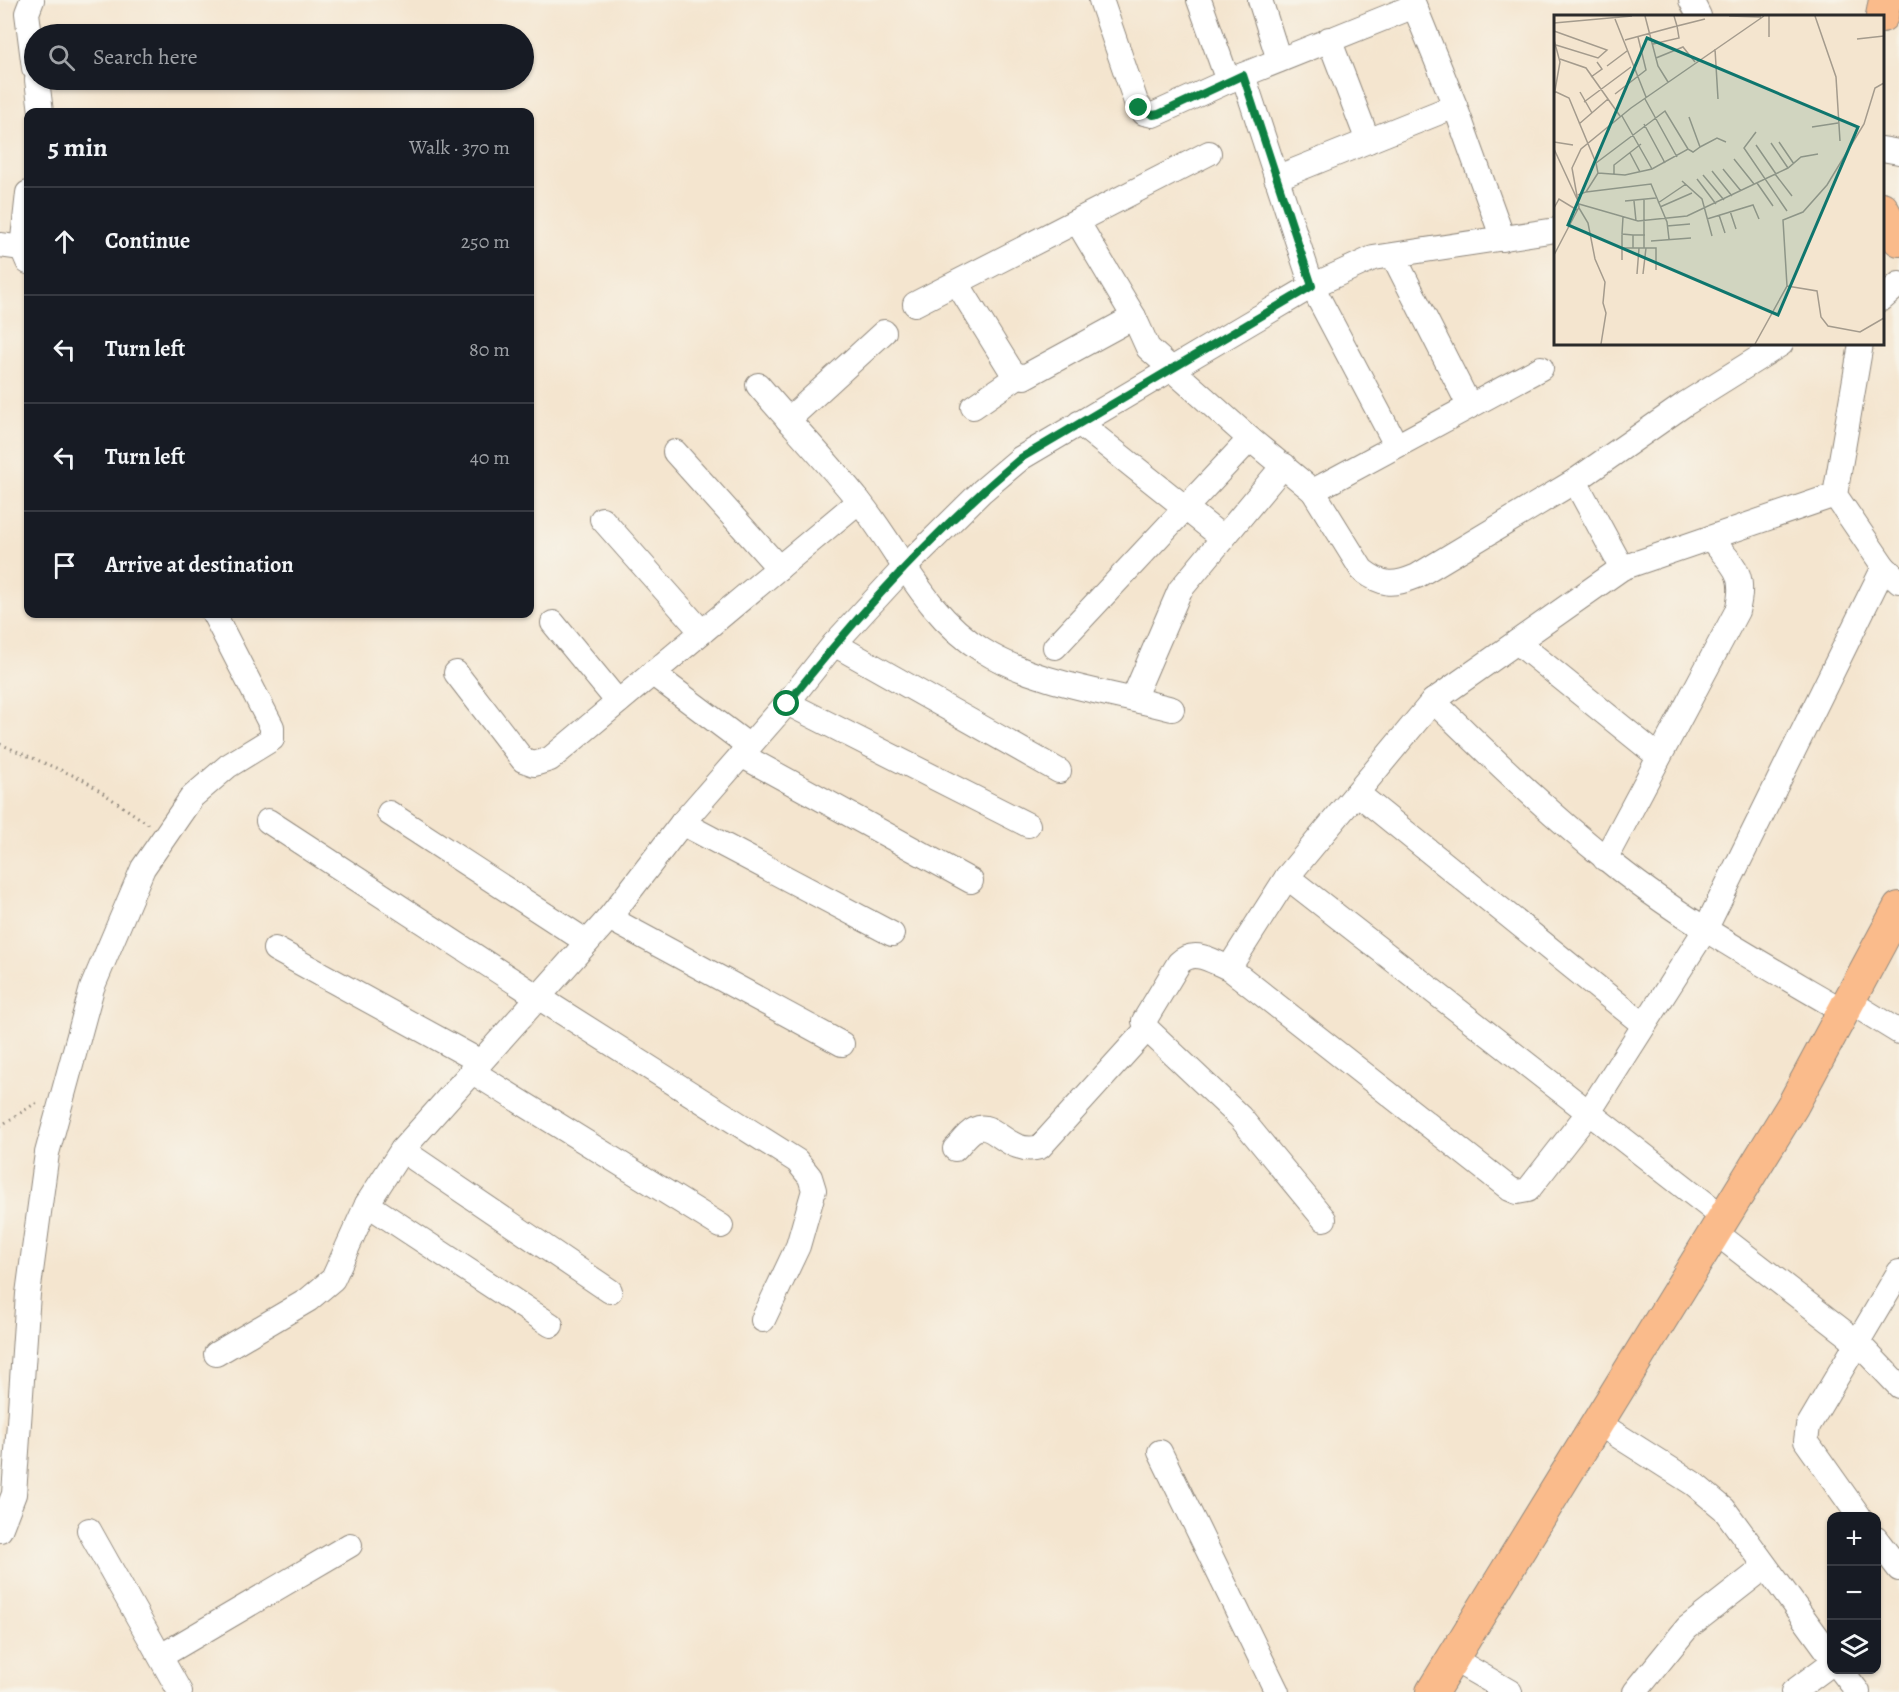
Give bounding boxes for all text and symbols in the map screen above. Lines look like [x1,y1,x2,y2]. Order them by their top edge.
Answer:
inset map [1554,15,1884,345]
search box [24,24,534,90]
icon: search [45,41,78,74]
text: Search here [93,42,198,72]
route end [1125,94,1151,120]
text: 5 min [48,130,108,165]
text: Walk · 370 m [409,134,510,161]
icon: ahead [48,225,81,258]
text: Continue [105,226,190,256]
text: 250 m [461,228,510,255]
icon: left [48,333,81,366]
text: Turn left [105,334,185,364]
text: 80 m [469,336,510,363]
icon: left [48,441,81,474]
text: Turn left [105,442,185,472]
text: 40 m [470,444,510,471]
icon: arrive [48,549,81,582]
text: Arrive at destination [105,550,294,580]
route start [773,690,799,716]
map controls [1827,1512,1881,1674]
button: + [1827,1512,1881,1566]
button: − [1827,1566,1881,1620]
button: layers [1827,1620,1881,1674]

